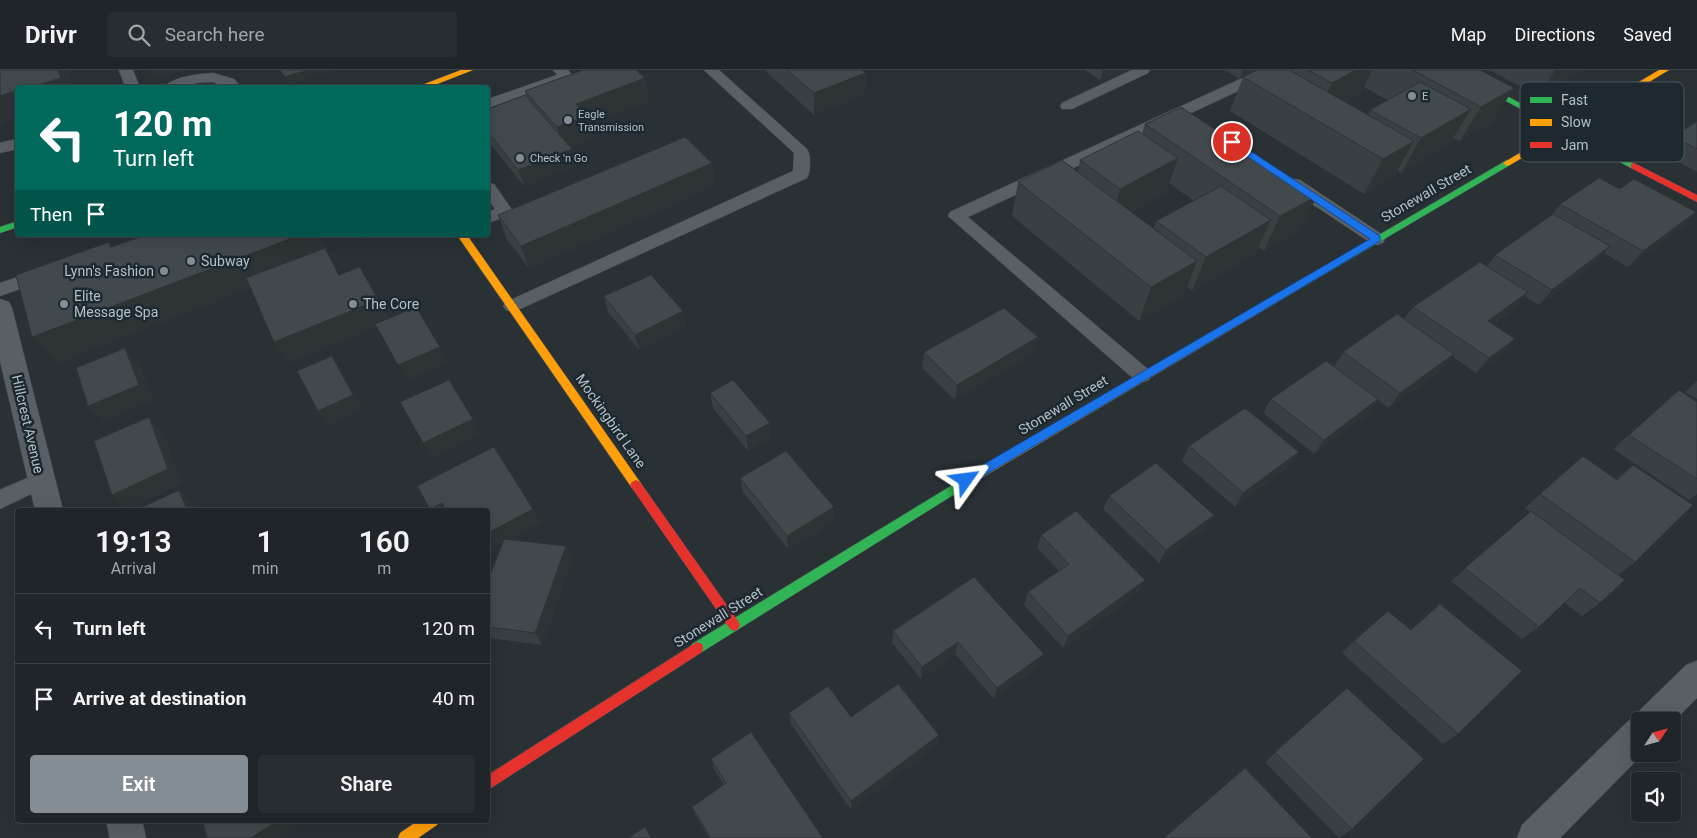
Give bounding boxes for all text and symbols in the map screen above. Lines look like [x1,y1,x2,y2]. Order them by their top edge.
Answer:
search box [107,12,457,57]
text: Drivr [25,21,77,49]
icon: search [125,21,153,49]
text: Search here [165,23,265,46]
text: Map [1451,24,1486,45]
text: Directions [1514,24,1595,45]
text: Saved [1623,24,1672,45]
legend [1520,82,1684,162]
marker: E [1406,90,1418,102]
place label: E [1422,90,1428,103]
text: Fast [1561,92,1588,108]
text: 120 m [113,104,212,145]
icon: left [30,105,95,170]
place label: Eagle Transmission [578,108,644,134]
marker: Eagle Transmission [562,114,574,126]
text: Slow [1561,114,1592,130]
pin [1211,121,1253,163]
icon: arrive [1218,128,1246,156]
text: Jam [1561,137,1589,153]
text: Turn left [113,146,194,171]
marker: Check 'n Go [514,152,526,164]
place label: Check 'n Go [530,152,588,165]
street label: Stonewall Street [1378,161,1474,225]
icon: arrive [82,200,110,228]
text: Then [30,203,72,226]
place label: Subway [201,253,250,269]
marker: Subway [185,255,197,267]
place label: Lynn's Fashion [64,263,154,279]
marker: Lynn's Fashion [158,265,170,277]
place label: Elite Message Spa [74,288,158,320]
place label: The Core [363,296,419,312]
marker: Elite Message Spa [58,298,70,310]
marker: The Core [347,298,359,310]
street label: Mockingbird Lane [573,371,649,471]
street label: Stonewall Street [1015,372,1111,438]
street label: Hillcrest Avenue [9,373,47,475]
position arrow [939,453,991,505]
text: 19:13 [95,524,172,559]
text: 1 [257,524,274,559]
text: 160 [359,524,410,559]
text: Arrival [111,559,156,578]
text: min [252,559,279,578]
text: m [377,559,391,578]
street label: Stonewall Street [671,583,766,651]
icon: left [30,615,58,643]
text: Turn left [73,617,146,640]
text: 120 m [422,617,475,640]
icon: arrive [30,685,58,713]
text: Arrive at destination [73,687,246,710]
text: 40 m [432,687,475,710]
north arrow [1631,712,1681,762]
map controls [1631,712,1681,822]
button: Exit [30,755,248,813]
button: Share [258,755,475,813]
button: sound [1631,772,1681,822]

